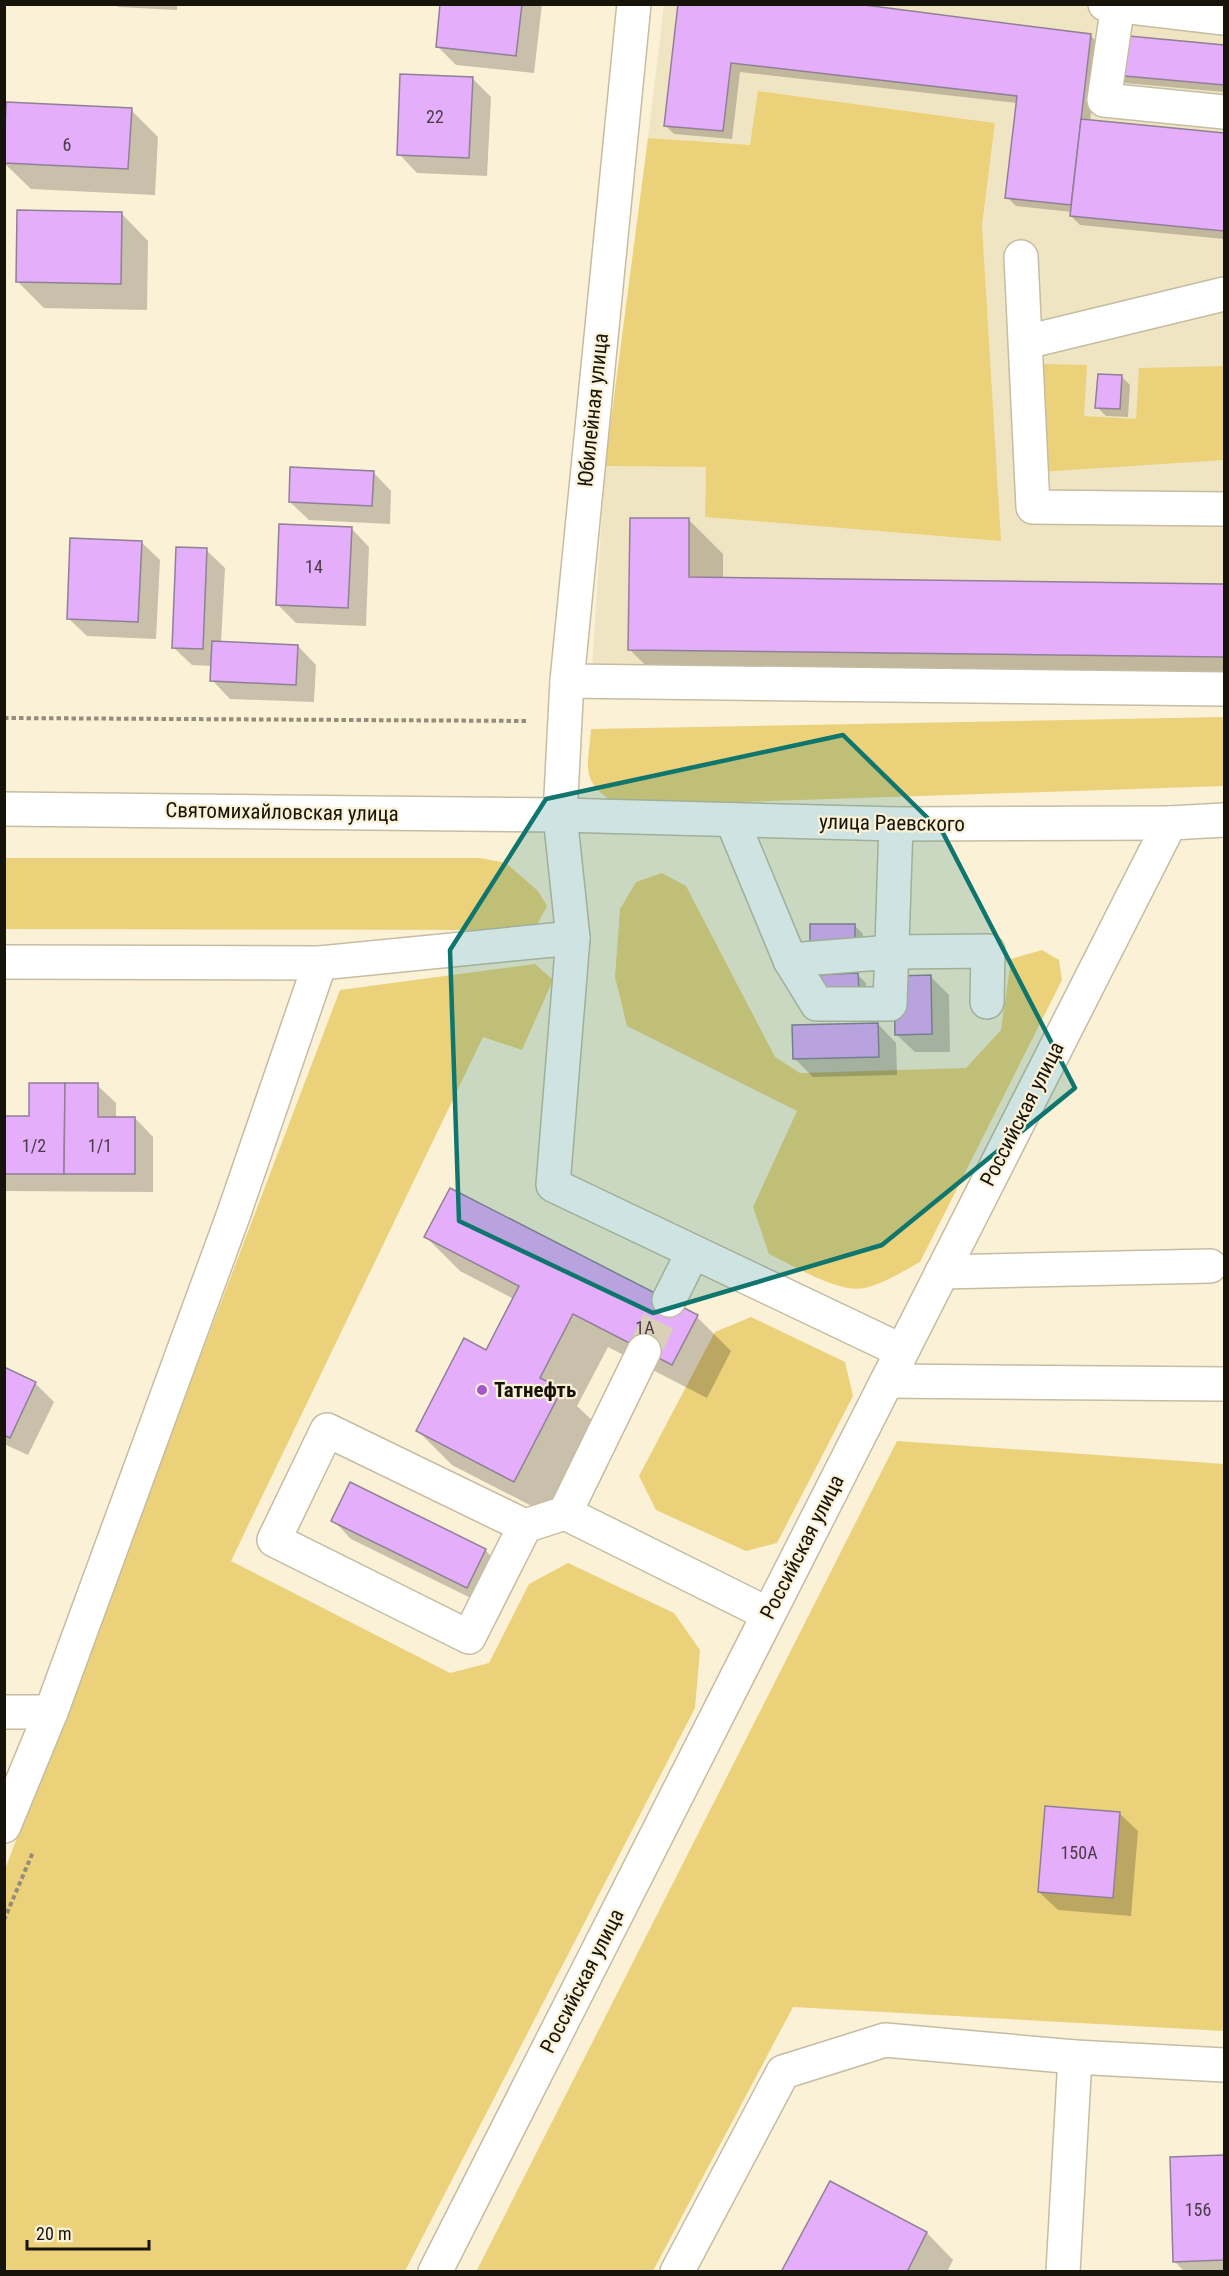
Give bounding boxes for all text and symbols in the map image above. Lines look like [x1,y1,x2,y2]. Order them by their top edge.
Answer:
house number: 22 [426,106,444,127]
house number: 6 [63,134,71,155]
street label: Юбилейная улица [573,332,613,488]
house number: 14 [305,556,323,577]
street label: Святомихайловская улица [165,798,399,826]
street label: улица Раевского [819,810,965,836]
street label: Российская улица [975,1038,1069,1190]
house number: 1/2 [22,1135,46,1156]
house number: 1/1 [88,1135,112,1156]
house number: 1А [635,1317,655,1338]
place label: Татнефть [494,1378,576,1402]
marker: Татнефть [475,1383,489,1397]
street label: Российская улица [755,1471,849,1623]
house number: 150А [1060,1842,1098,1863]
street label: Российская улица [535,1905,629,2057]
house number: 156 [1185,2199,1211,2220]
scale bar [27,2213,148,2251]
text: 20 m [36,2223,71,2244]

